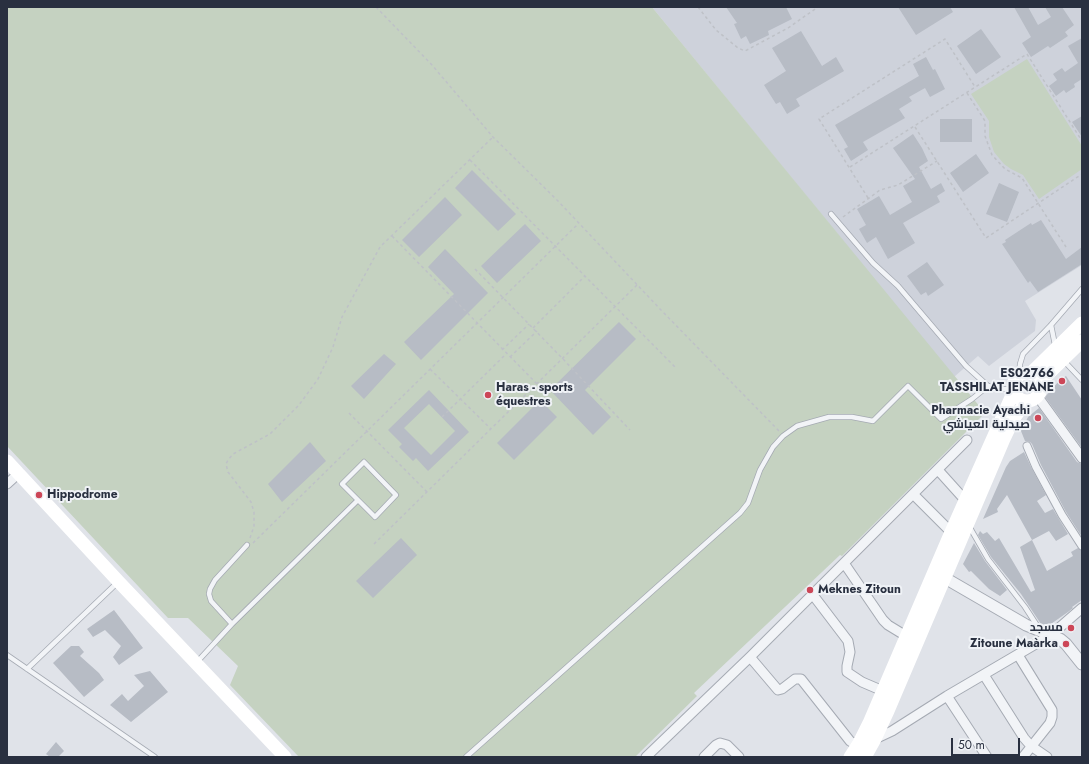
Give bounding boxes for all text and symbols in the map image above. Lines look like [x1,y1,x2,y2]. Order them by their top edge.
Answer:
place label: ES02766 TASSHILAT JENANE [940,367,1054,395]
marker: ES02766 TASSHILAT JENANE [1057,376,1067,386]
place label: Haras - sports équestres [496,381,573,409]
marker: Haras - sports équestres [483,390,493,400]
place label: Pharmacie Ayachi صيدلية العياشي [931,404,1030,432]
marker: Pharmacie Ayachi صيدلية العياشي [1033,413,1043,423]
place label: Hippodrome [47,488,118,502]
marker: Hippodrome [34,490,44,500]
place label: Meknes Zitoun [818,583,901,597]
marker: Meknes Zitoun [805,585,815,595]
place label: مسجد [1030,621,1063,635]
marker: مسجد [1066,623,1076,633]
place label: Zitoune Maàrka [970,637,1058,651]
marker: Zitoune Maàrka [1061,639,1071,649]
scale bar [953,730,1022,756]
text: 50 m [958,736,985,754]

